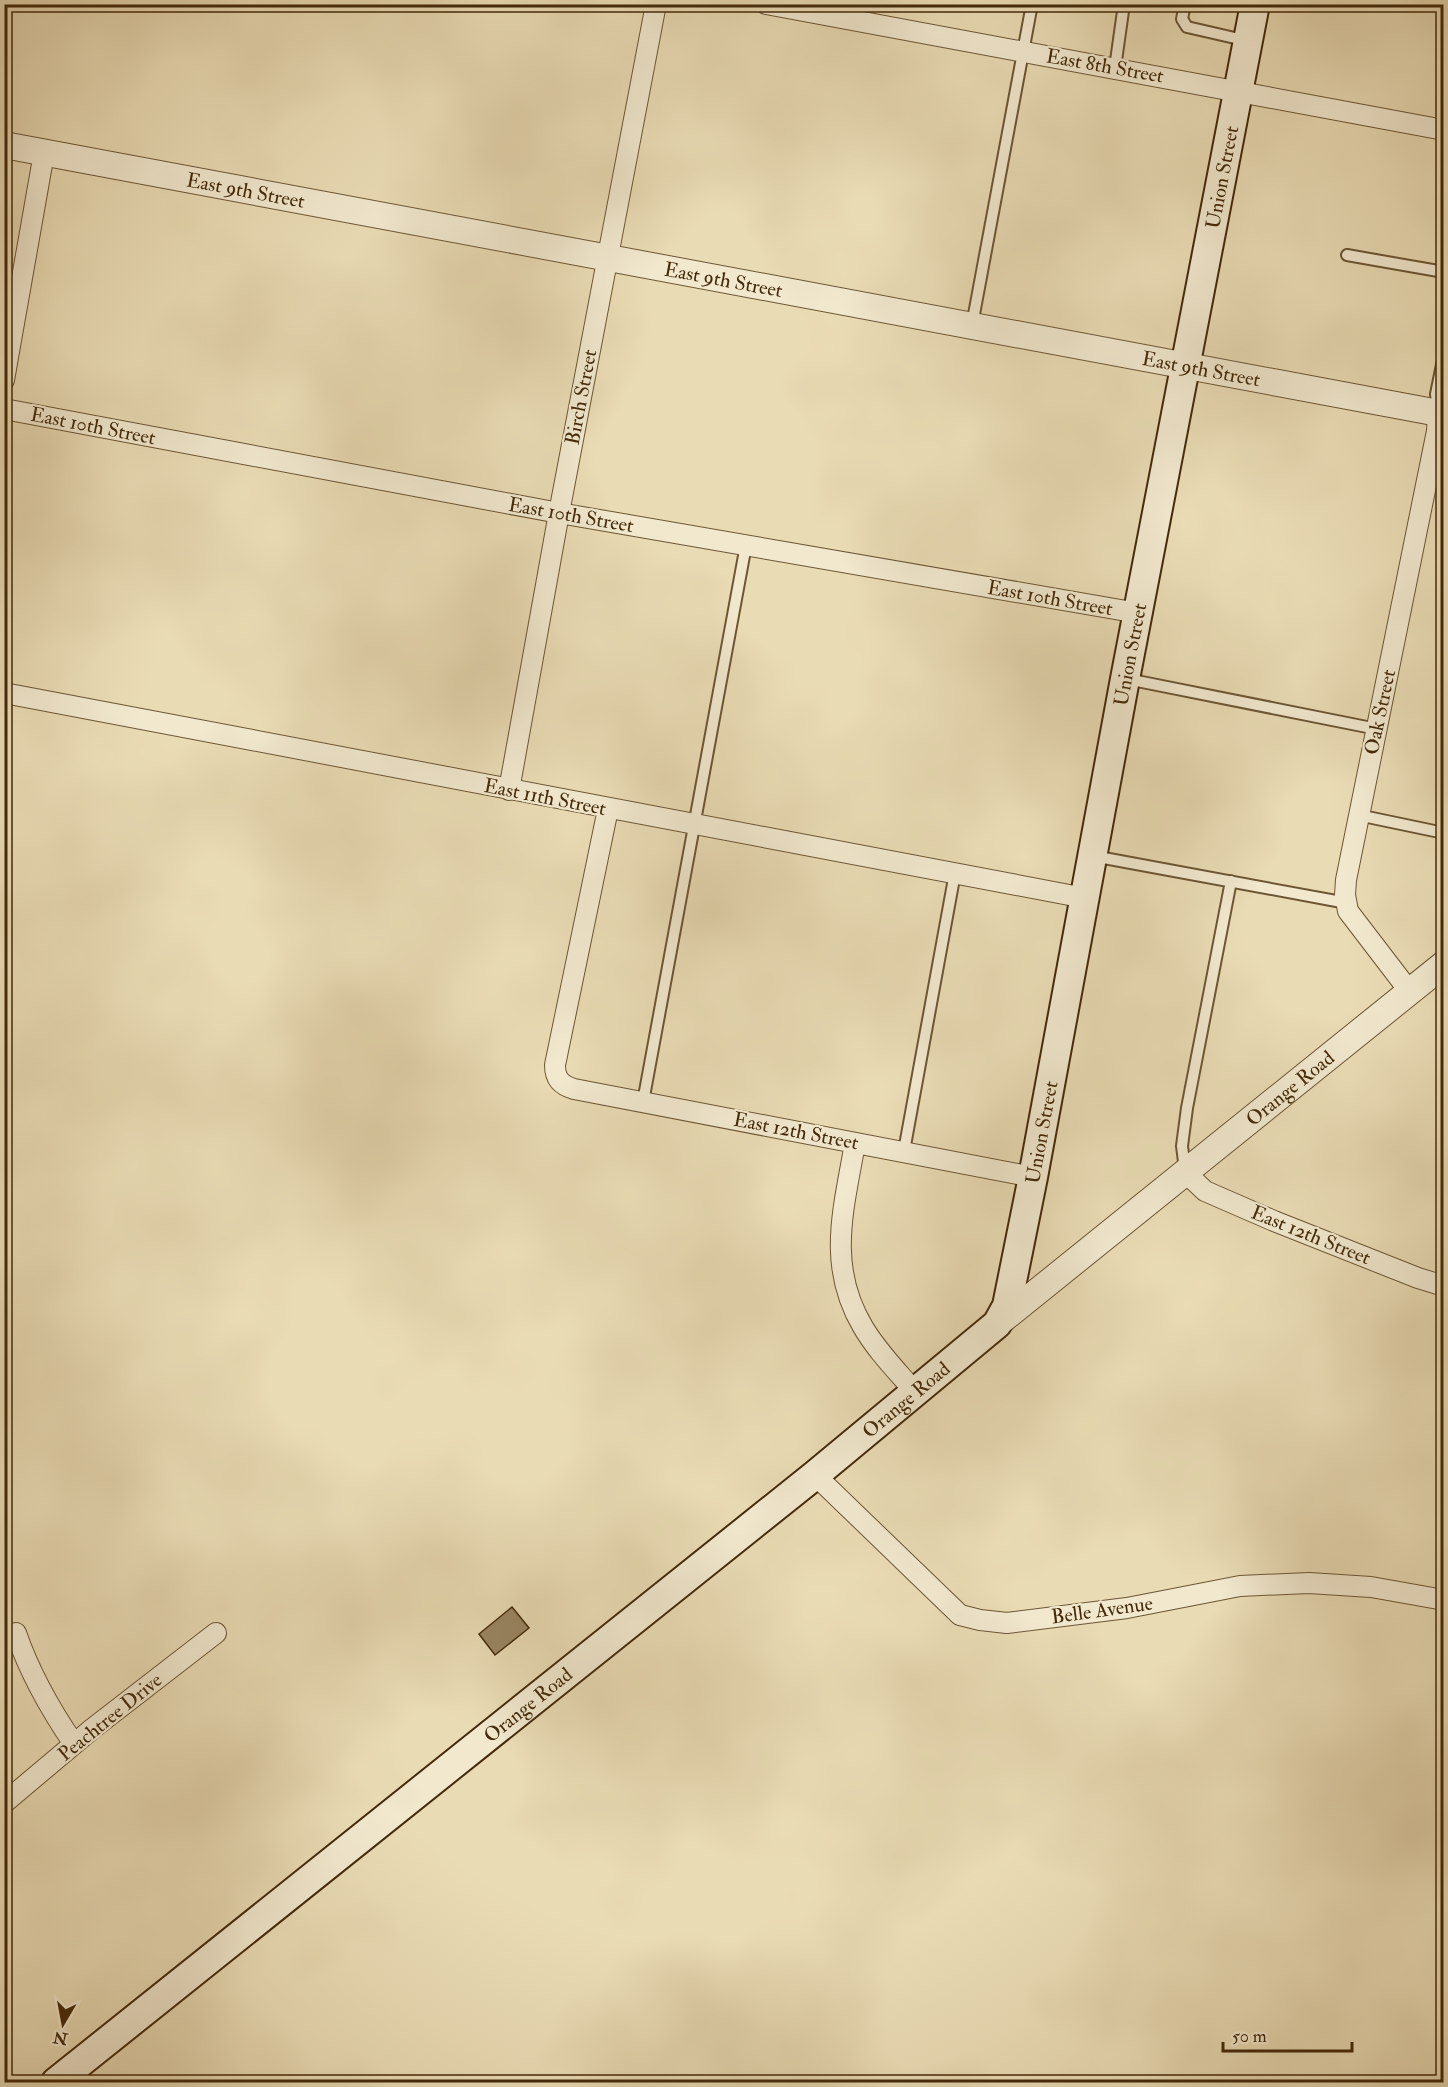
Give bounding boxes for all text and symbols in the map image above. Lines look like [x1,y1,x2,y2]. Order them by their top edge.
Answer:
street label: East 8th Street [1044,43,1166,89]
street label: Union Street [1200,123,1244,231]
street label: East 9th Street [185,167,308,214]
street label: East 9th Street [662,256,785,303]
street label: East 9th Street [1140,345,1263,392]
street label: Birch Street [560,347,603,447]
street label: East 10th Street [28,402,158,450]
street label: East 10th Street [506,492,636,538]
street label: East 10th Street [985,575,1115,621]
street label: Union Street [1108,600,1152,708]
street label: Oak Street [1359,667,1401,757]
street label: East 11th Street [482,773,609,821]
street label: Orange Road [1241,1045,1339,1131]
street label: Union Street [1020,1078,1063,1186]
street label: East 12th Street [731,1107,861,1155]
street label: East 12th Street [1248,1200,1375,1271]
street label: Orange Road [857,1356,955,1443]
street label: Belle Avenue [1050,1591,1154,1629]
street label: Orange Road [478,1662,577,1748]
street label: Peachtree Drive [53,1667,167,1767]
north arrow [33,1994,93,2054]
scale bar [1223,2015,1352,2053]
text: 50 m [1232,2025,1267,2048]
text: N [51,2027,70,2049]

